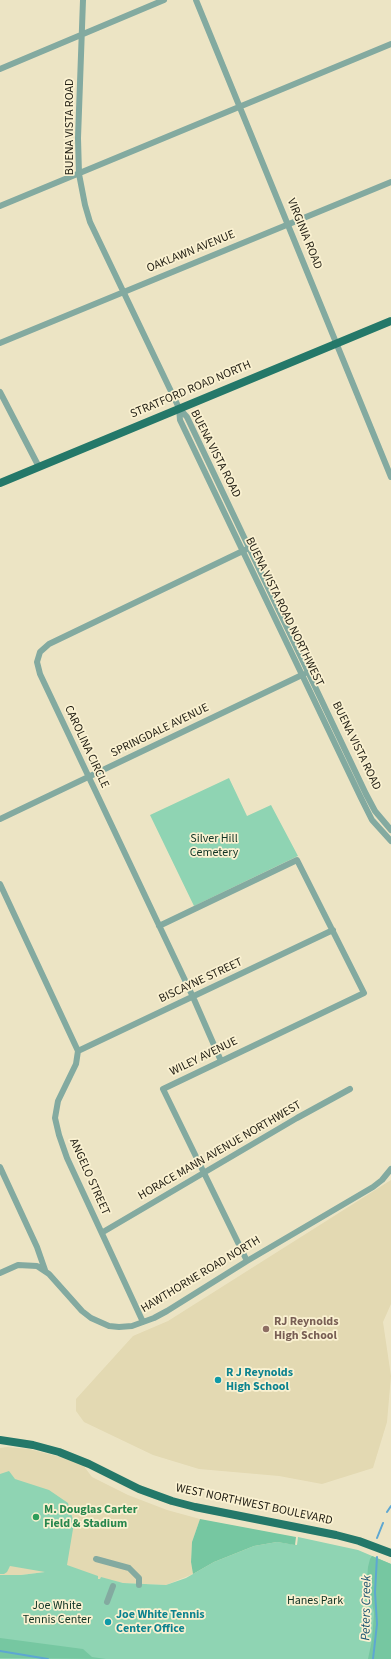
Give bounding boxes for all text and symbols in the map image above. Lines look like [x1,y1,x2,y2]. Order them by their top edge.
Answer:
street label: BUENA VISTA ROAD [63,79,77,175]
street label: VIRGINIA ROAD [283,196,325,272]
street label: OAKLAWN AVENUE [145,228,237,276]
street label: STRATFORD ROAD NORTH [128,358,254,422]
street label: BUENA VISTA ROAD [187,408,243,500]
street label: BUENA VISTA ROAD NORTHWEST [242,535,326,689]
street label: BUENA VISTA ROAD [328,699,384,793]
street label: SPRINGDALE AVENUE [109,701,211,761]
street label: CAROLINA CIRCLE [61,703,111,791]
park label: Silver Hill Cemetery [190,832,238,860]
street label: BISCAYNE STREET [157,955,245,1007]
street label: WILEY AVENUE [168,1034,240,1080]
street label: HORACE MANN AVENUE NORTHWEST [136,1098,304,1204]
street label: ANGELO STREET [66,1136,112,1218]
street label: HAWTHORNE ROAD NORTH [139,1234,263,1316]
place label: RJ Reynolds High School [274,1315,339,1343]
marker: RJ Reynolds High School [261,1324,271,1334]
place label: R J Reynolds High School [226,1366,293,1394]
marker: R J Reynolds High School [213,1375,223,1385]
street label: WEST NORTHWEST BOULEVARD [174,1481,334,1529]
place label: M. Douglas Carter Field & Stadium [44,1503,138,1531]
marker: M. Douglas Carter Field & Stadium [31,1512,41,1522]
water label: Peters Creek [359,1575,375,1641]
park label: Hanes Park [287,1594,343,1608]
park label: Joe White Tennis Center [23,1599,91,1627]
place label: Joe White Tennis Center Office [116,1608,205,1636]
marker: Joe White Tennis Center Office [103,1617,113,1627]

